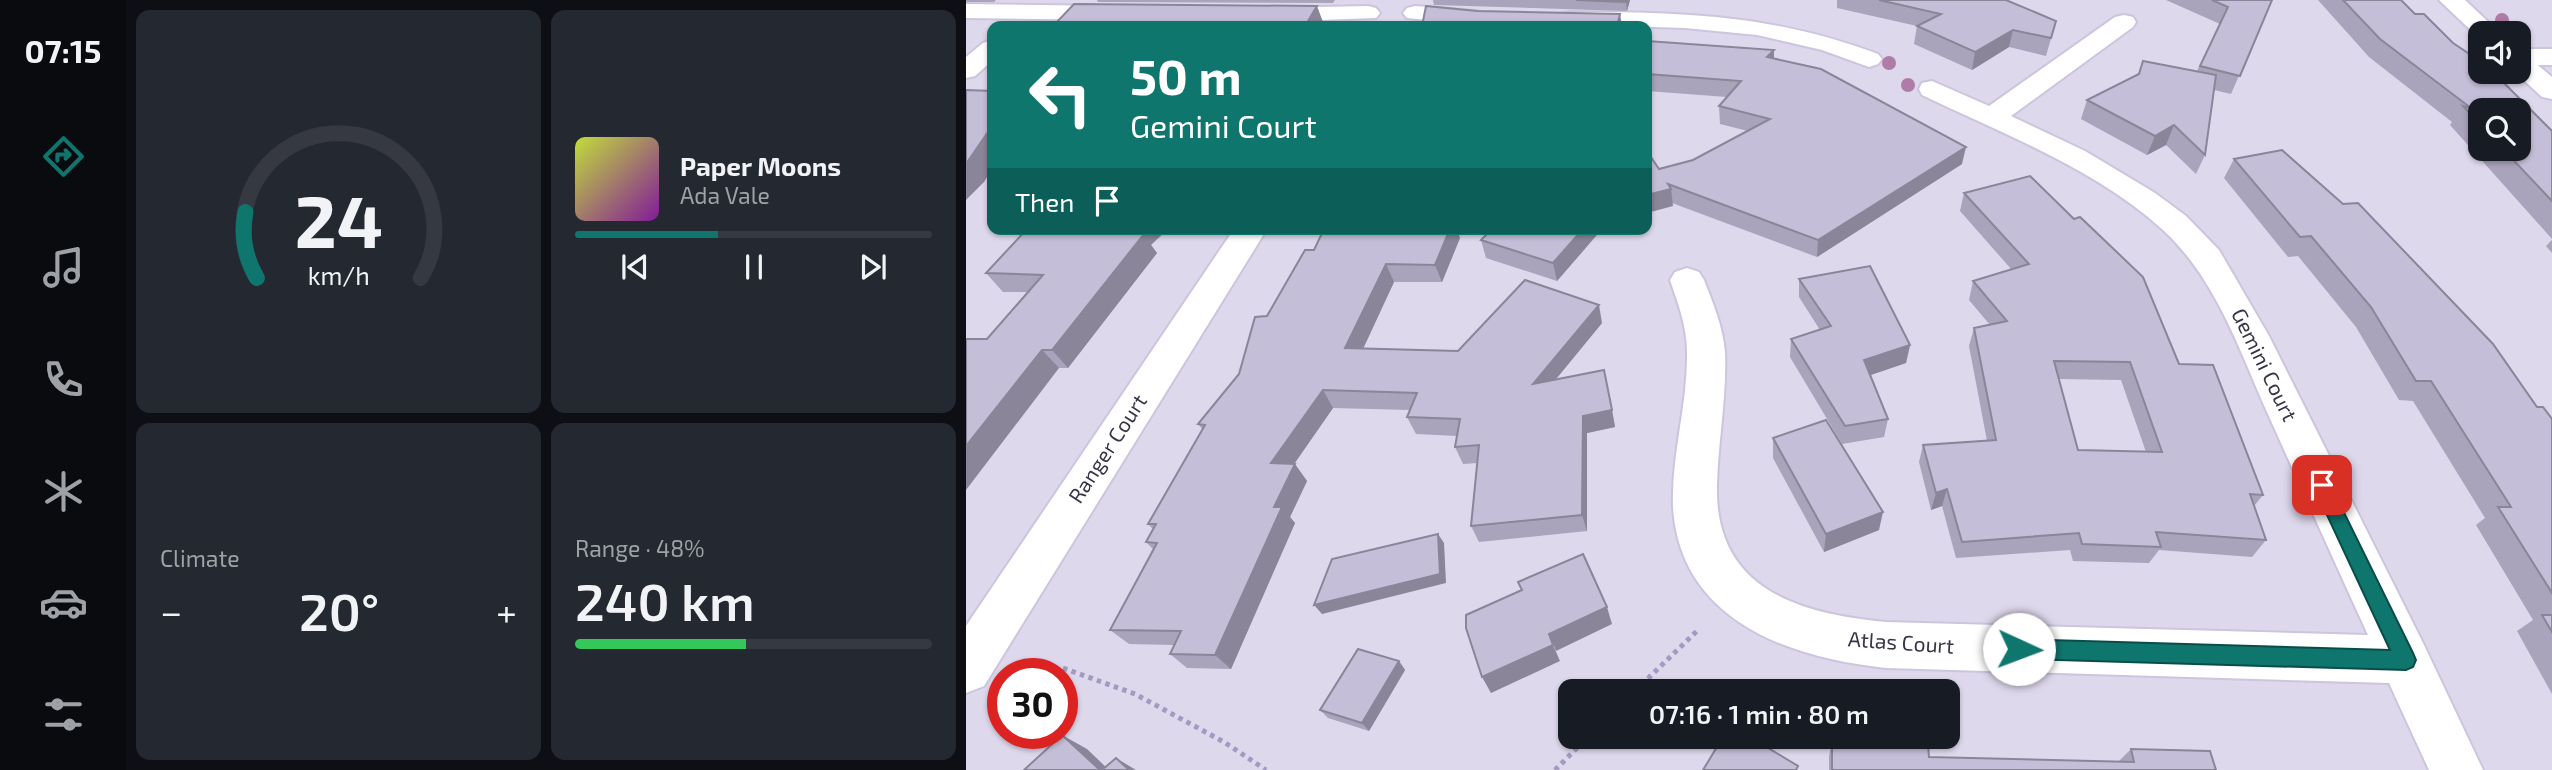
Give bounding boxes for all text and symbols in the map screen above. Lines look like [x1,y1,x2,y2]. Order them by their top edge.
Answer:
map controls [2468,21,2531,161]
button: sound [2468,21,2531,84]
text: 07:15 [25,31,101,69]
text: 50 m [1130,46,1242,105]
icon: left [1015,49,1106,140]
button: search [2468,98,2531,161]
text: Gemini Court [1130,106,1317,144]
icon: directions [39,132,88,181]
text: Paper Moons [680,150,841,181]
text: 24 [294,175,383,263]
text: Ada Vale [680,181,770,209]
icon: arrive [1088,182,1126,220]
text: Then [1015,186,1074,217]
icon: music [39,243,88,292]
icon: previous [616,248,654,286]
icon: pause [735,248,773,286]
icon: next [854,248,892,286]
text: km/h [307,260,370,290]
street label: Gemini Court [2227,304,2303,425]
icon: phone [39,355,88,404]
street label: Ranger Court [1062,389,1151,507]
pin [2292,455,2352,515]
icon: arrive [2303,466,2341,504]
icon: climate [39,467,88,516]
text: Range · 48% [575,534,705,562]
text: Climate [160,544,240,572]
text: 240 km [575,569,755,631]
icon: car [39,578,88,627]
text: 20° [299,579,379,641]
text: − [160,588,182,634]
text: + [496,588,517,634]
position arrow [1982,612,2056,686]
street label: Atlas Court [1847,625,1955,658]
speed limit sign: 30 [987,658,1078,749]
icon: filters [39,690,88,739]
text: 07:16 · 1 min · 80 m [1649,698,1869,729]

